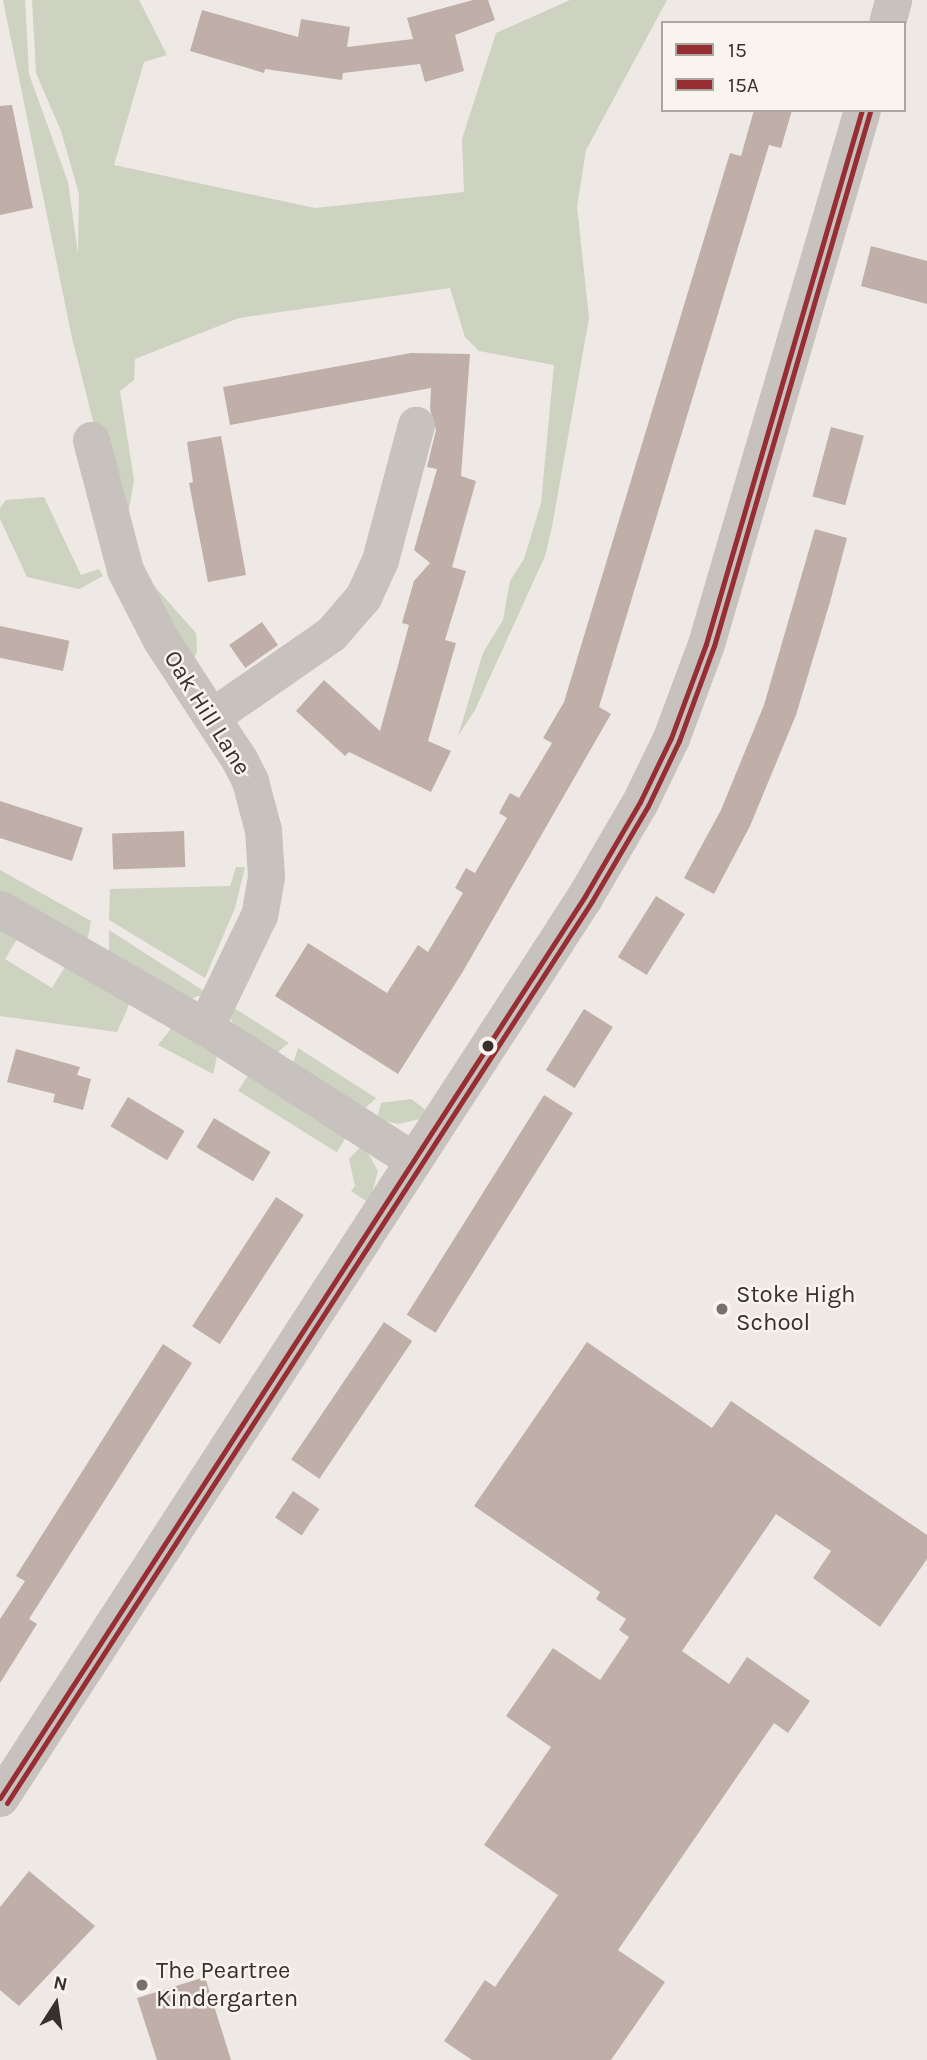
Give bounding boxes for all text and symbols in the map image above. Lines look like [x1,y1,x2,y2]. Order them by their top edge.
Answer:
legend [661,21,906,112]
text: 15 [728,38,747,62]
text: 15A [728,73,759,97]
street label: Oak Hill Lane [157,645,257,781]
unlabelled marker [481,1039,495,1053]
place label: Stoke High School [736,1281,855,1337]
marker: Stoke High School [714,1301,730,1317]
place label: The Peartree Kindergarten [156,1957,298,2013]
north arrow [21,1969,91,2039]
text: N [51,1971,69,1996]
marker: The Peartree Kindergarten [134,1977,150,1993]

